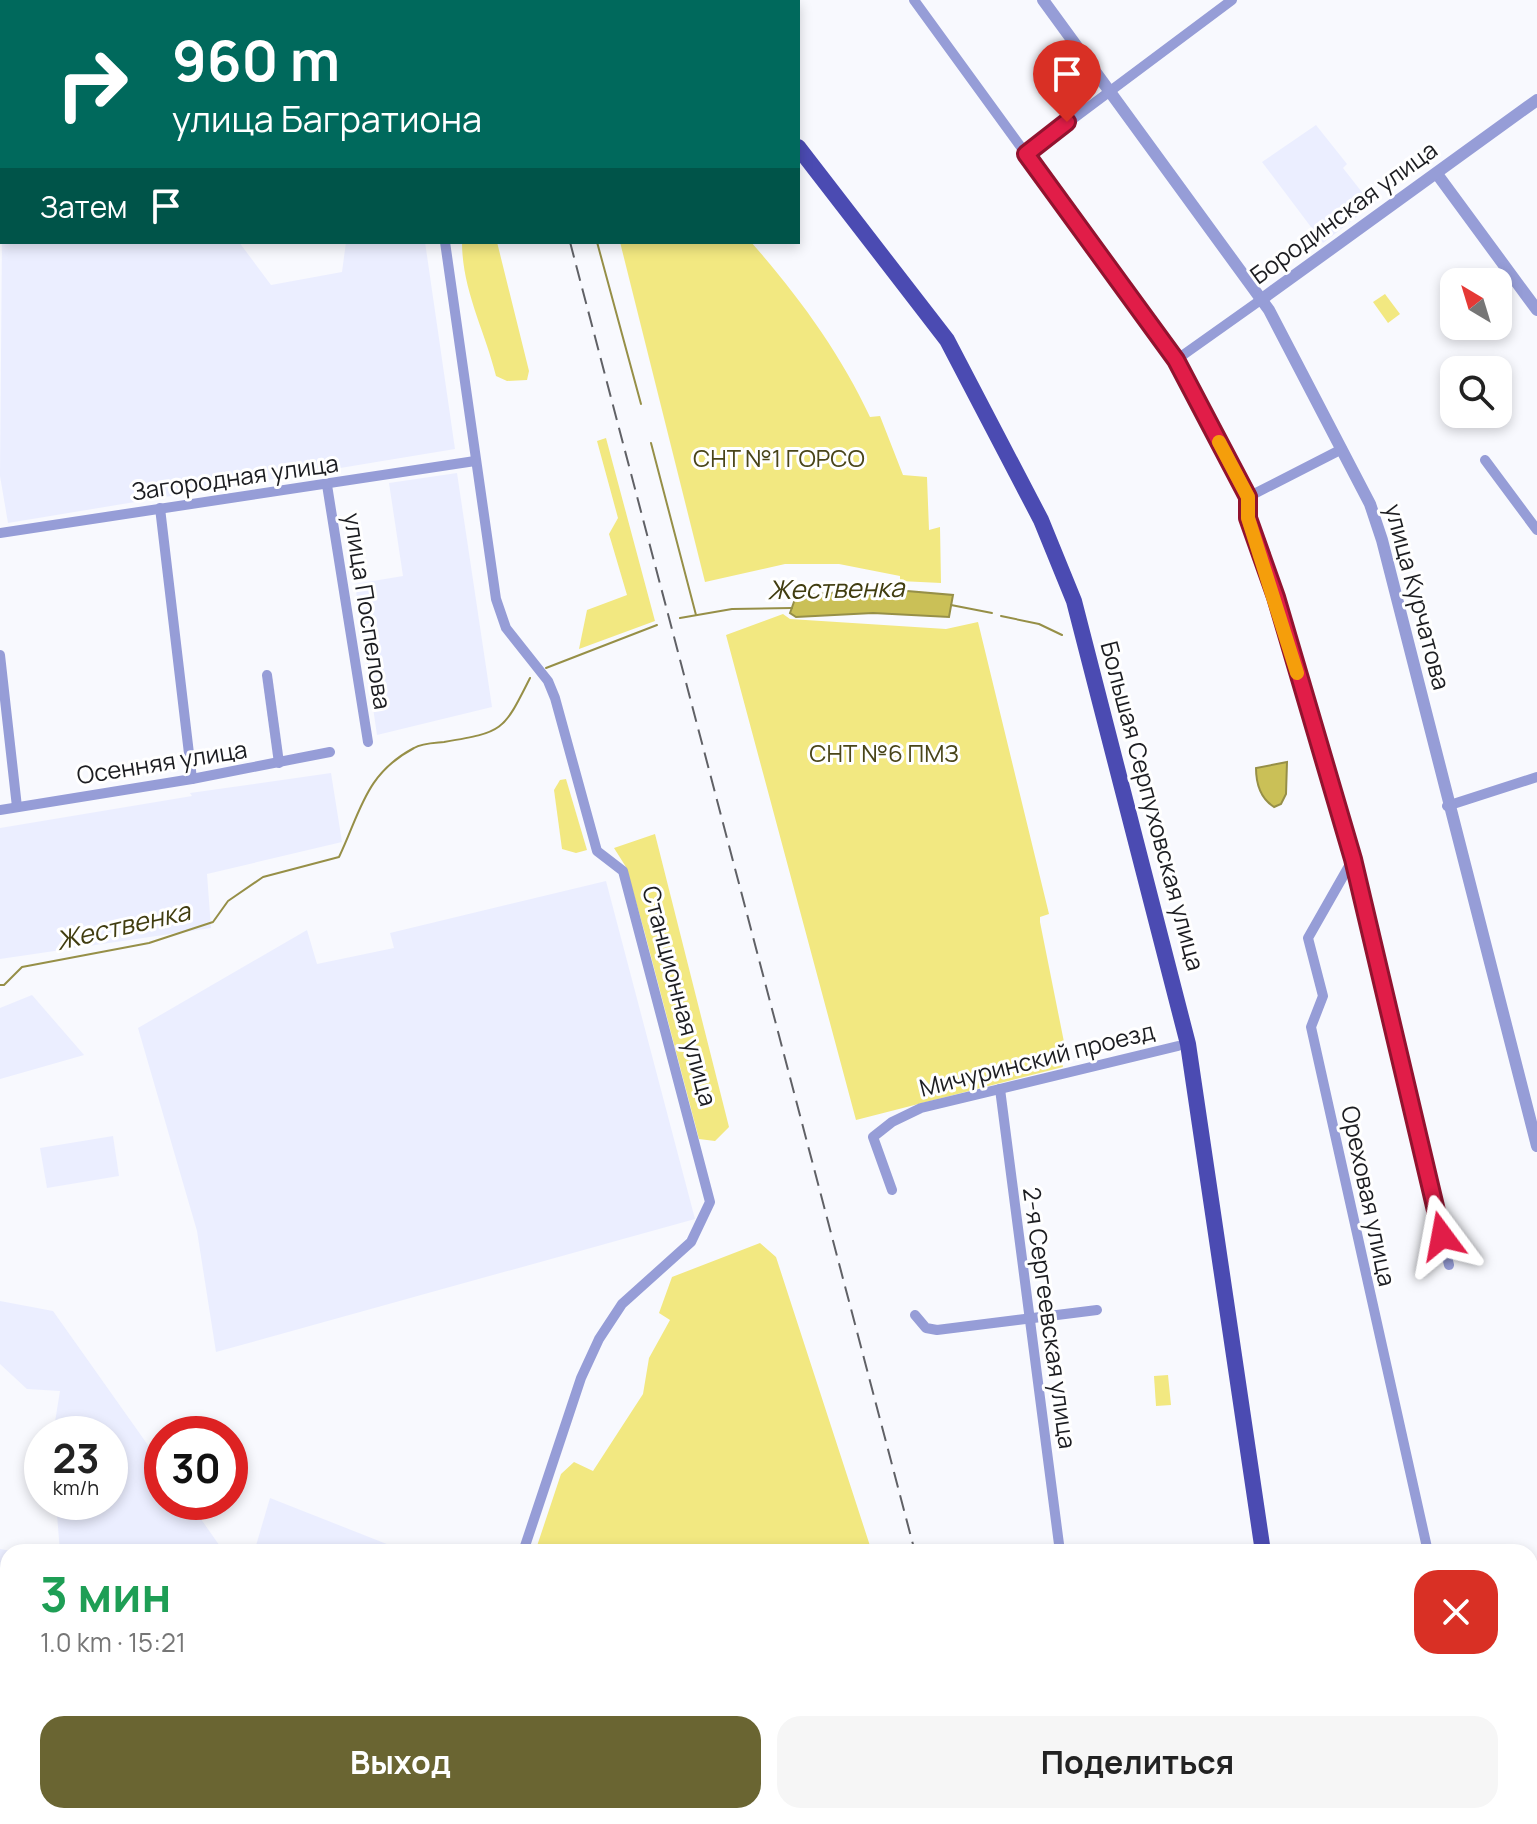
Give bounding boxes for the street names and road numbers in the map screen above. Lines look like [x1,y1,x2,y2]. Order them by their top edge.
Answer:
street label: Бородинская улица [1243,133,1443,291]
street label: Загородная улица [129,446,341,507]
street label: улица Курчатова [1378,500,1459,693]
street label: улица Поспелова [337,510,400,711]
street label: Большая Серпуховская улица [1094,637,1213,974]
street label: Осенняя улица [74,732,249,791]
street label: Станционная улица [635,882,726,1109]
street label: Мичуринский проезд [916,1013,1158,1104]
street label: Ореховая улица [1334,1102,1405,1289]
street label: 2-я Сергеевская улица [1016,1185,1085,1451]

